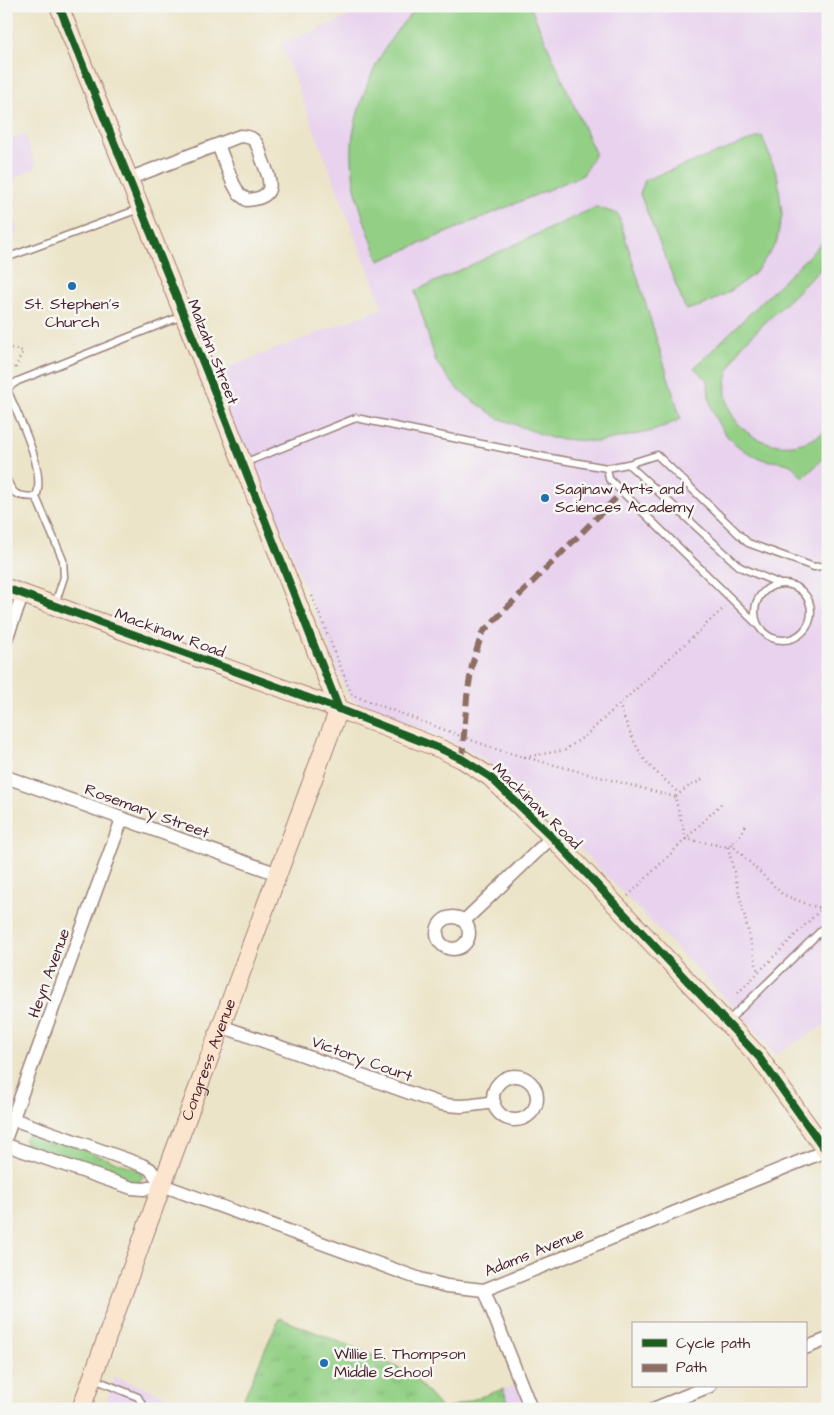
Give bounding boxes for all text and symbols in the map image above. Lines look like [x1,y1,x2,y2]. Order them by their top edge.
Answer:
marker: St. Stephen's Church [66,280,78,292]
place label: St. Stephen's Church [25,293,119,333]
street label: Malzahn Street [182,296,244,408]
place label: Saginaw Arts and Sciences Academy [555,478,695,519]
marker: Saginaw Arts and Sciences Academy [539,492,551,504]
street label: Mackinaw Road [112,603,228,663]
street label: Mackinaw Road [488,758,586,854]
street label: Rosemary Street [81,778,213,845]
street label: Heyn Avenue [23,925,76,1021]
street label: Congress Avenue [176,995,241,1124]
street label: Victory Court [308,1031,416,1089]
street label: Adams Avenue [481,1222,587,1282]
legend [632,1322,806,1388]
text: Cycle path [676,1333,751,1355]
place label: Willie E. Thompson Middle School [334,1343,465,1383]
marker: Willie E. Thompson Middle School [318,1357,330,1369]
text: Path [676,1357,707,1378]

